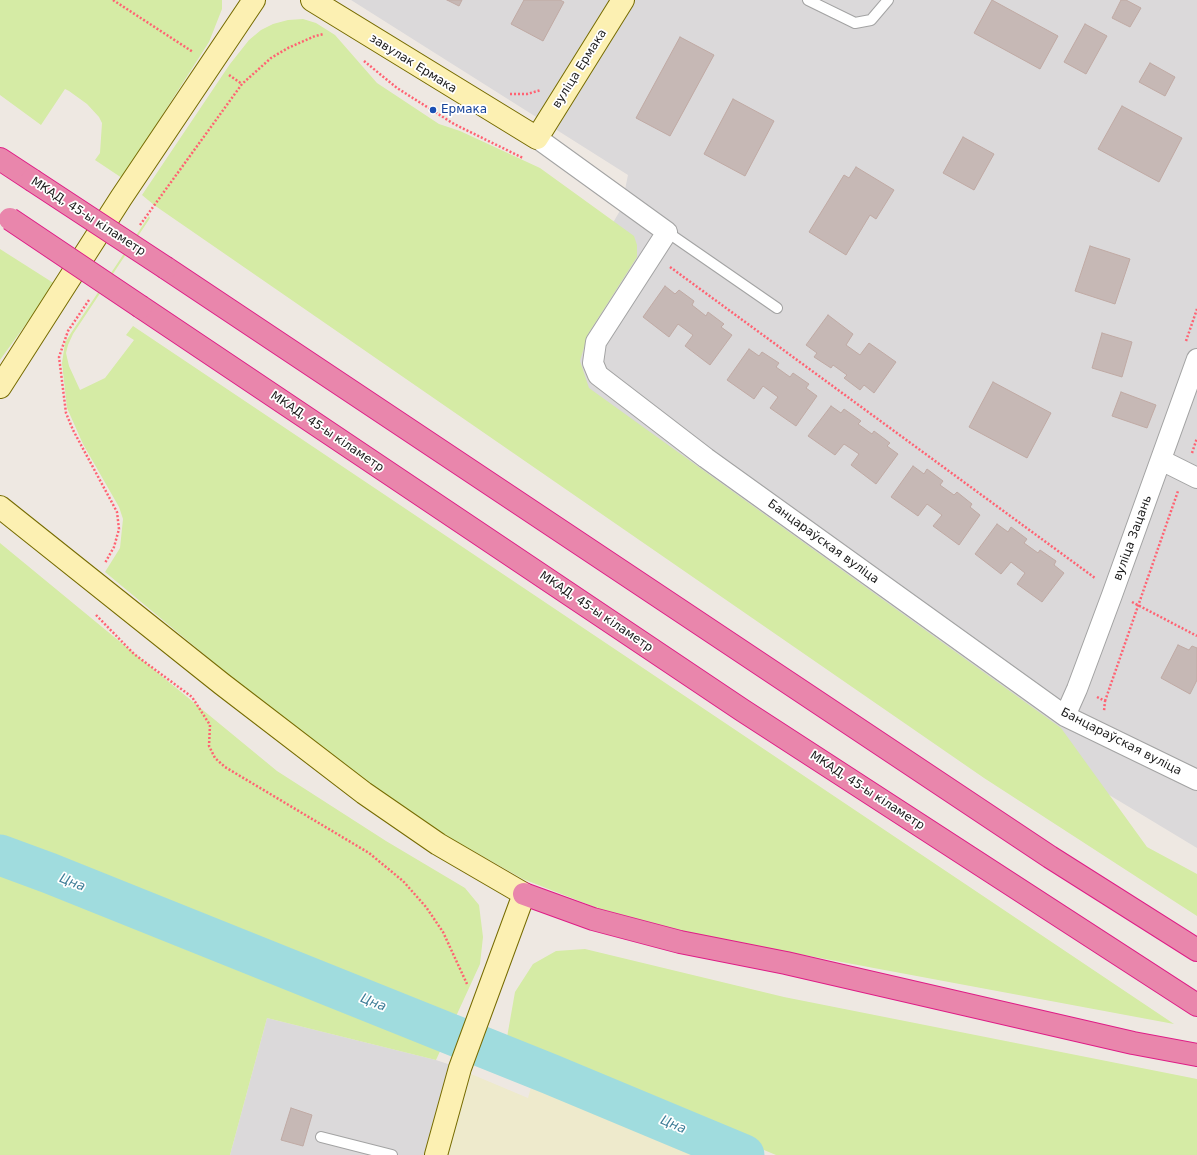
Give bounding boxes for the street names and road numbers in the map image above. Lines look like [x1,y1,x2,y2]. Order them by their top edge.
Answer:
street label: вуліца Ермака [550,27,610,111]
street label: завулак Ермака [367,31,459,97]
street label: МКАД, 45-ы кіламетр [28,175,148,259]
street label: МКАД, 45-ы кіламетр [268,389,386,475]
street label: вуліца Зацань [1111,493,1155,583]
street label: Банцараўская вуліца [765,497,881,587]
street label: МКАД, 45-ы кіламетр [537,569,655,655]
street label: Банцараўская вуліца [1058,705,1184,779]
street label: МКАД, 45-ы кіламетр [807,749,927,833]

